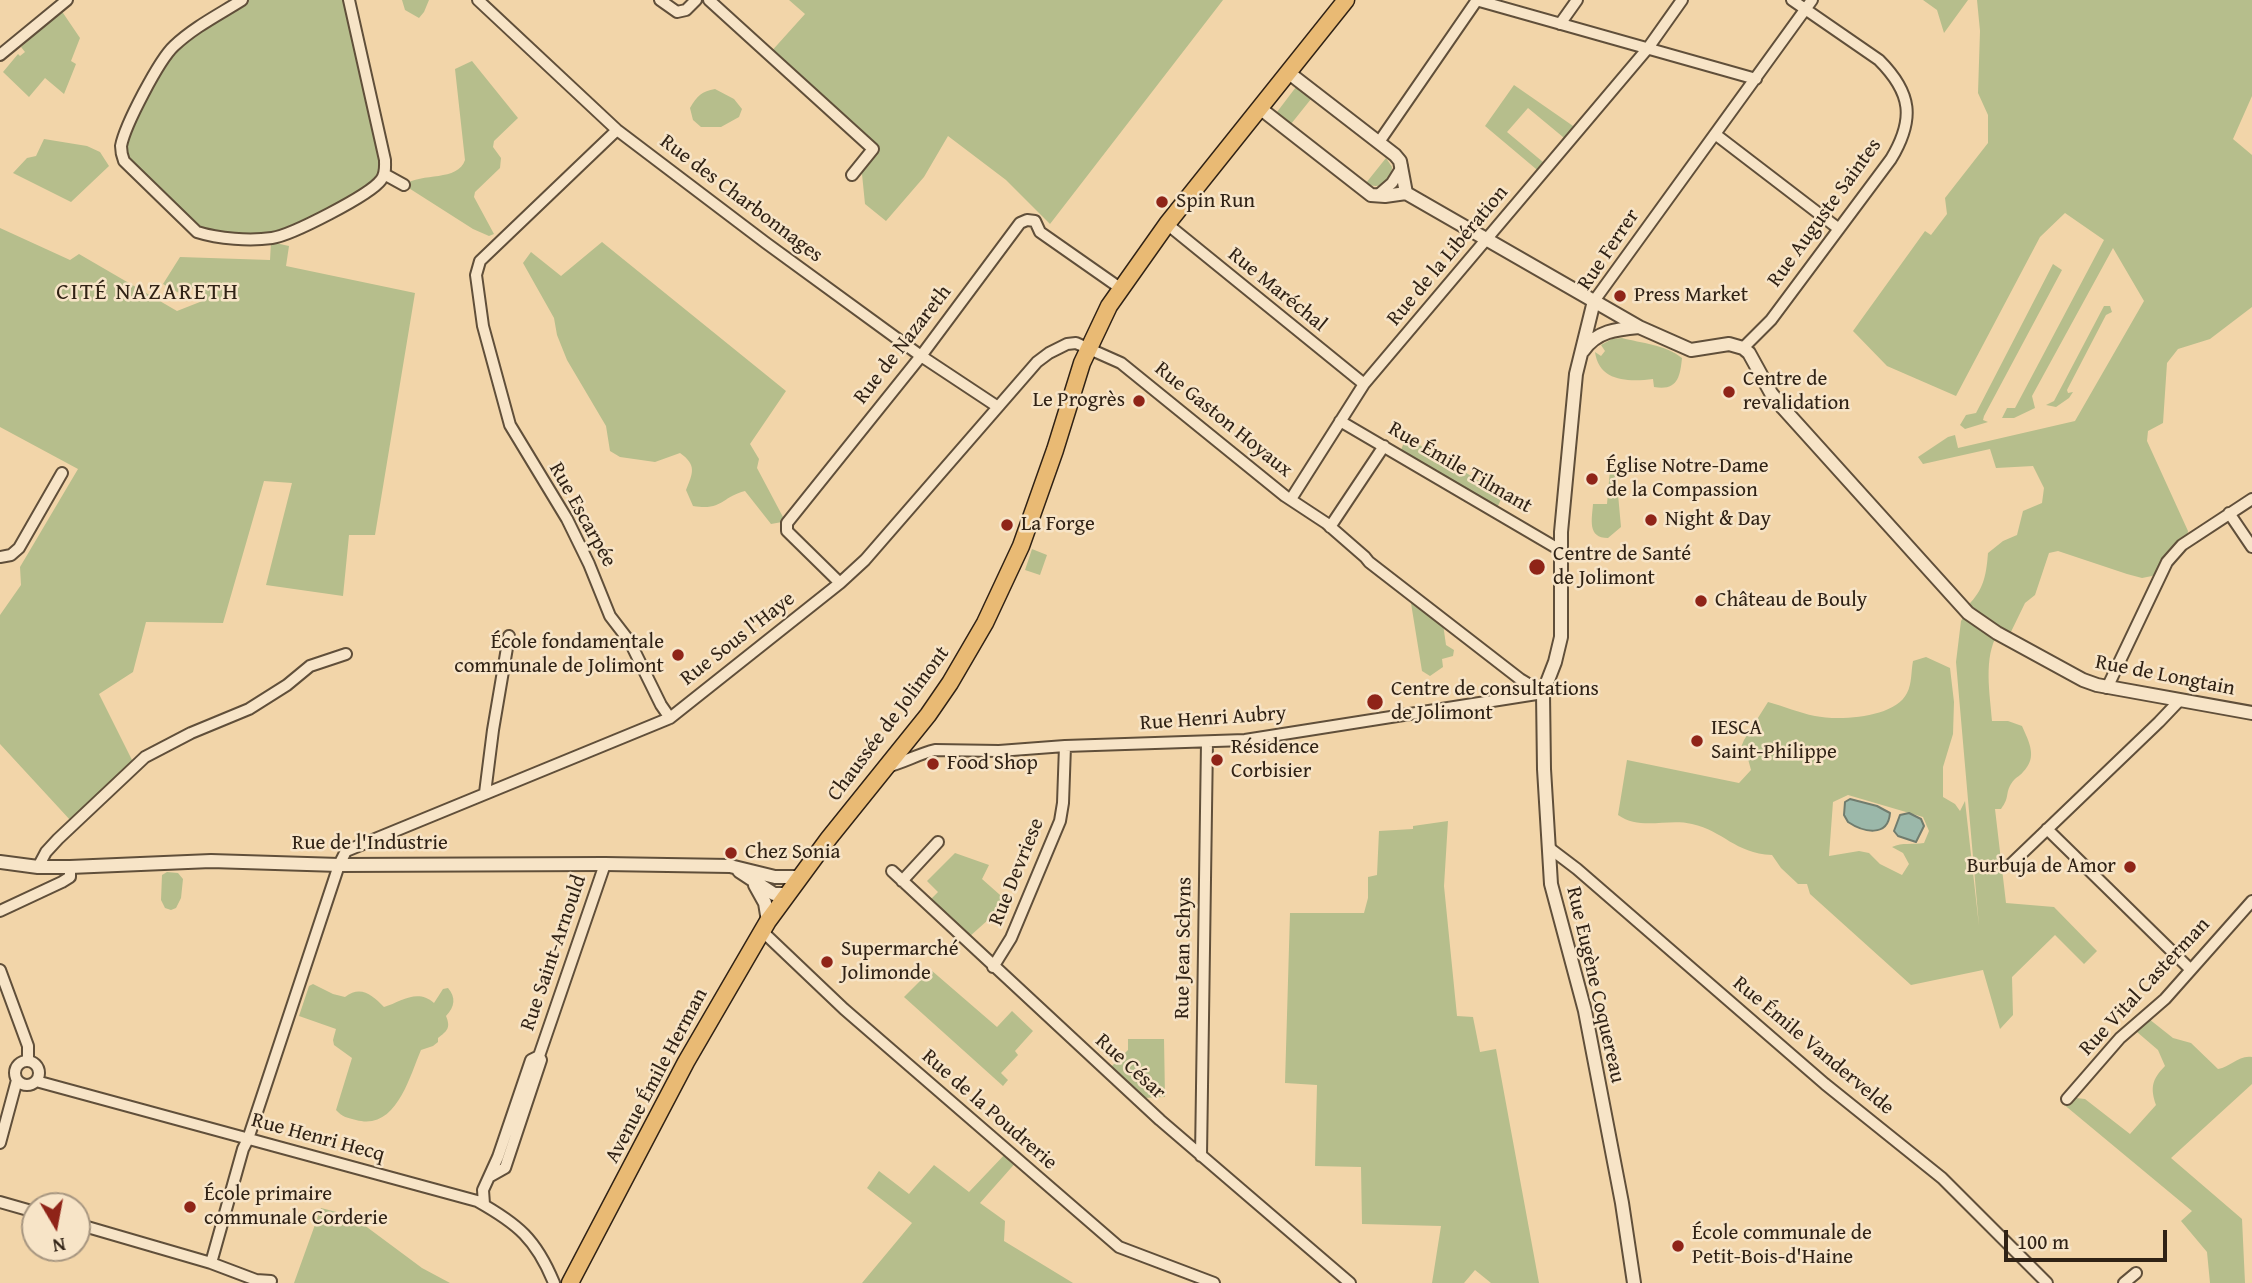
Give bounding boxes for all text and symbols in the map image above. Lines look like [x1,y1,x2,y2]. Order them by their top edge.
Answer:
street label: Rue des Charbonnages [655,130,827,268]
street label: Rue Auguste Saintes [1763,134,1887,292]
street label: Rue de la Libération [1382,181,1514,331]
place label: Spin Run [1176,189,1255,215]
marker: Spin Run [1154,194,1170,210]
street label: Rue Ferrer [1573,205,1645,295]
street label: Rue Maréchal [1222,242,1332,338]
district label: CITÉ NAZARETH [58,279,238,307]
street label: Rue de Nazareth [849,281,957,409]
place label: Press Market [1634,283,1748,309]
marker: Press Market [1612,288,1628,304]
street label: Rue Gaston Hoyaux [1149,357,1297,483]
place label: Centre de revalidation [1743,367,1850,417]
marker: Centre de revalidation [1721,384,1737,400]
place label: Le Progrès [1033,388,1125,414]
marker: Le Progrès [1131,393,1147,409]
street label: Rue Émile Tilmant [1384,417,1536,519]
place label: Église Notre-Dame de la Compassion [1606,454,1769,504]
street label: Rue Escarpée [543,458,621,572]
marker: Église Notre-Dame de la Compassion [1584,471,1600,487]
place label: Night & Day [1665,507,1771,533]
place label: La Forge [1021,512,1095,538]
marker: Night & Day [1643,512,1659,528]
marker: La Forge [999,517,1015,533]
place label: Centre de Santé de Jolimont [1553,542,1691,592]
marker: Centre de Santé de Jolimont [1527,557,1547,577]
street label: Rue Sous l'Haye [676,587,800,691]
place label: Château de Bouly [1715,588,1867,614]
marker: Château de Bouly [1693,593,1709,609]
place label: École fondamentale communale de Jolimont [454,630,664,680]
street label: Chaussée de Jolimont [823,642,955,806]
marker: École fondamentale communale de Jolimont [670,647,686,663]
street label: Rue de Longtain [2093,650,2237,702]
place label: Centre de consultations de Jolimont [1391,677,1599,727]
marker: Centre de consultations de Jolimont [1365,692,1385,712]
street label: Rue Henri Aubry [1139,701,1287,737]
place label: IESCA Saint-Philippe [1711,716,1837,766]
marker: IESCA Saint-Philippe [1689,733,1705,749]
place label: Résidence Corbisier [1231,735,1319,785]
place label: Food Shop [947,751,1038,777]
marker: Résidence Corbisier [1209,752,1225,768]
marker: Food Shop [925,756,941,772]
street label: Rue Devriese [984,815,1050,929]
street label: Rue de l'Industrie [292,831,448,857]
place label: Chez Sonia [745,840,840,866]
marker: Chez Sonia [723,845,739,861]
place label: Burbuja de Amor [1967,854,2116,880]
marker: Burbuja de Amor [2122,859,2138,875]
street label: Rue Saint-Arnould [516,872,592,1034]
street label: Rue Jean Schyns [1170,877,1198,1019]
street label: Rue Eugène Coquereau [1560,885,1630,1085]
street label: Rue Vital Casterman [2074,913,2216,1061]
place label: Supermarché Jolimonde [841,937,959,987]
marker: Supermarché Jolimonde [819,954,835,970]
street label: Rue Émile Vandervelde [1727,971,1899,1121]
street label: Avenue Émile Herman [600,984,714,1168]
street label: Rue César [1090,1029,1170,1105]
street label: Rue de la Poudrerie [916,1044,1062,1176]
street label: Rue Henri Hecq [249,1108,387,1168]
place label: École primaire communale Corderie [204,1182,388,1232]
north arrow [21,1192,91,1262]
marker: École primaire communale Corderie [182,1199,198,1215]
scale bar [2007,1216,2170,1260]
place label: École communale de Petit-Bois-d'Haine [1692,1221,1872,1271]
text: 100 m [2017,1226,2069,1257]
text: N [51,1231,68,1261]
marker: École communale de Petit-Bois-d'Haine [1670,1238,1686,1254]

